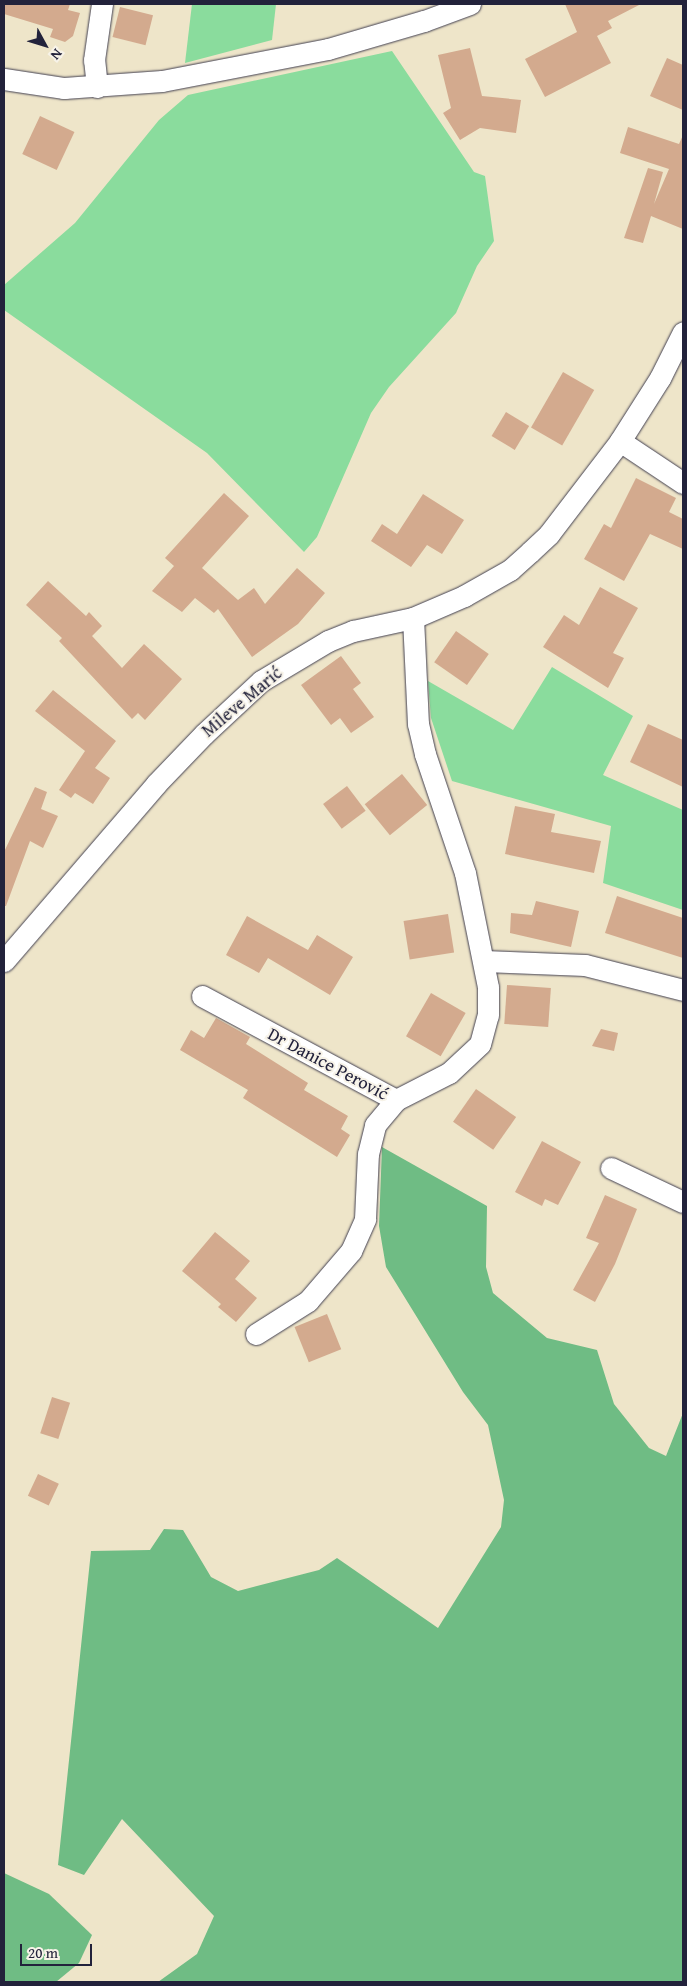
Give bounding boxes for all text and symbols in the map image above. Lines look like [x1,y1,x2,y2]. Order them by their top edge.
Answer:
north arrow [20,20,70,70]
text: N [46,45,67,64]
street label: Mileve Marić [198,662,286,742]
street label: Dr Danice Perović [264,1023,392,1105]
scale bar [22,1934,95,1966]
text: 20 m [28,1942,58,1963]

